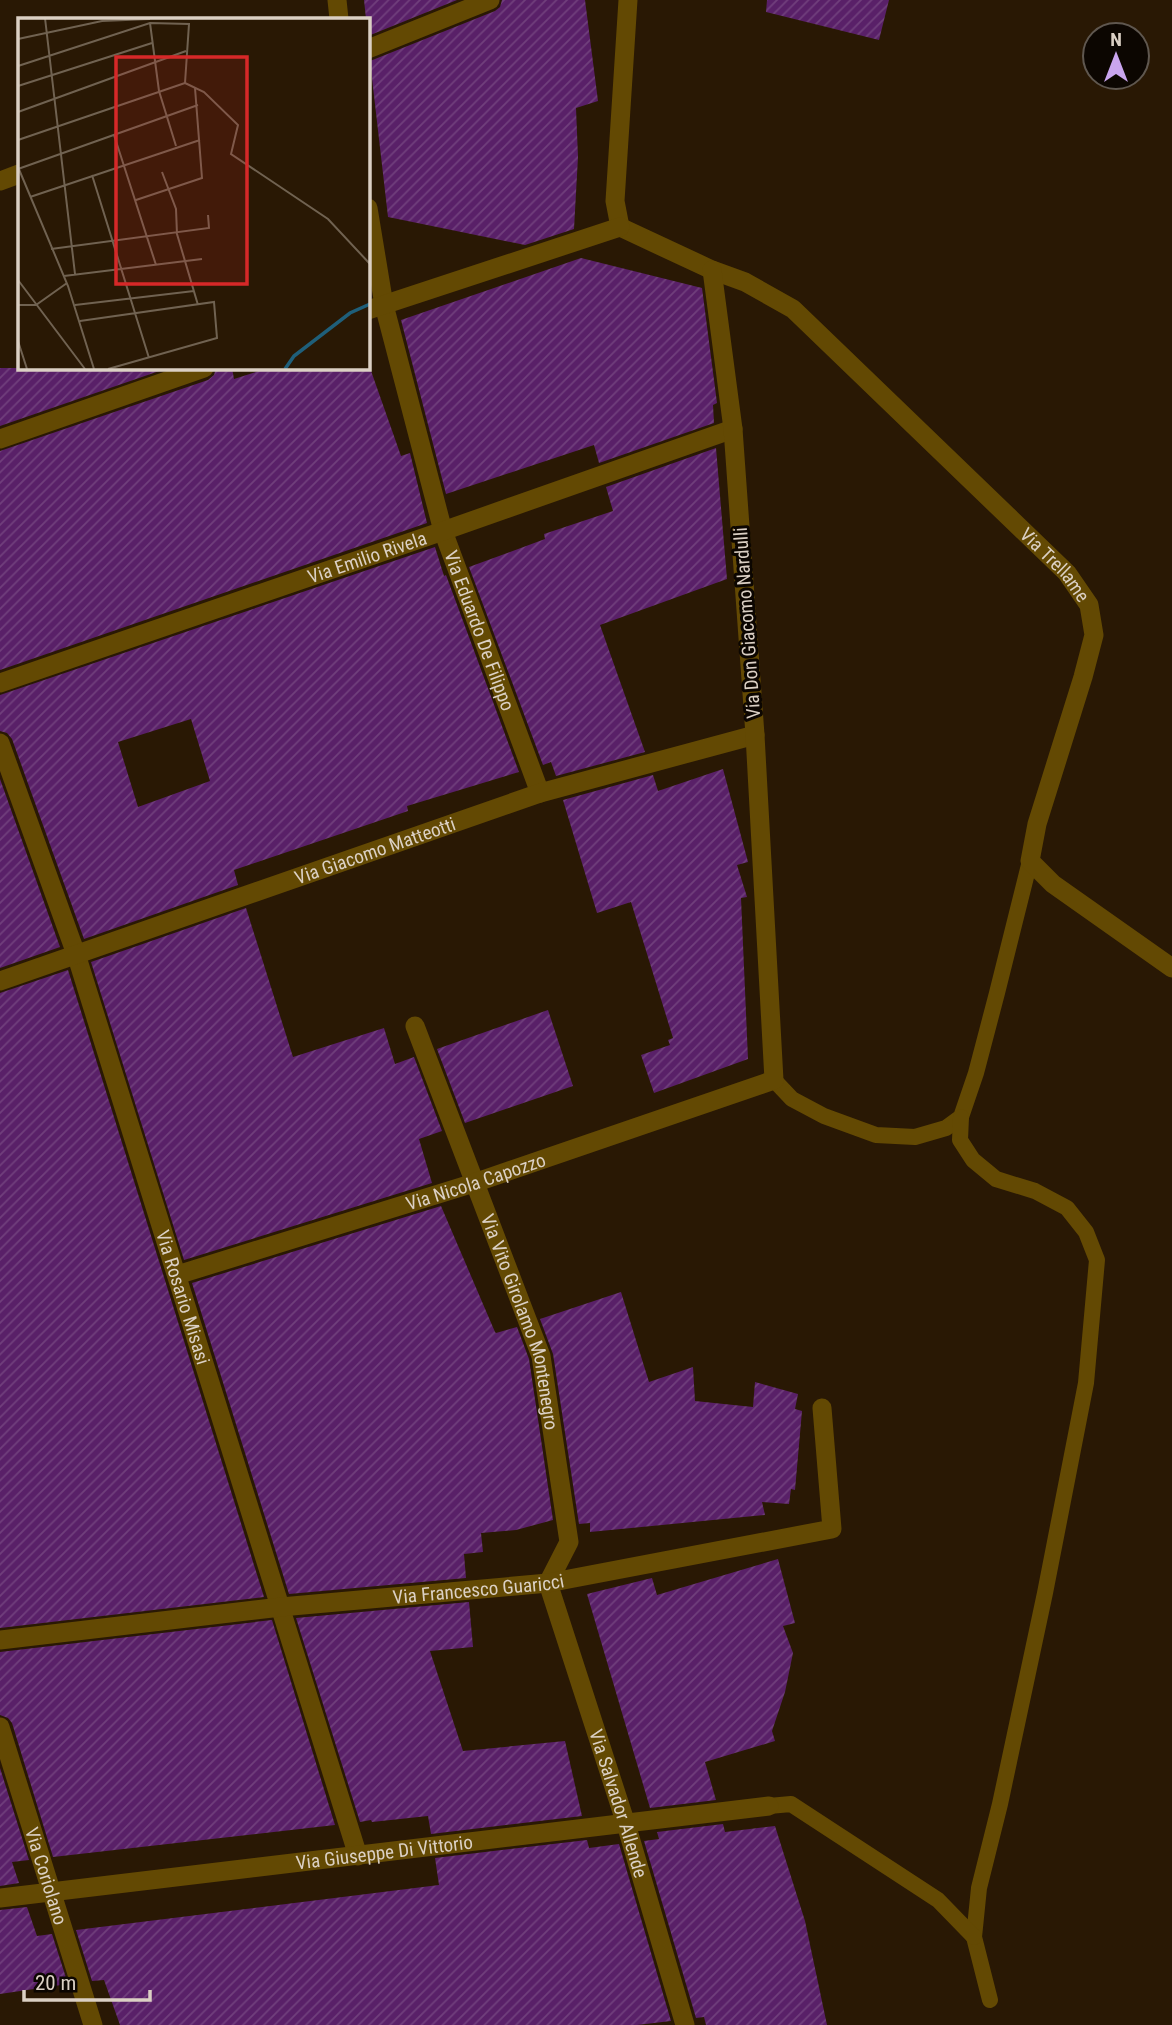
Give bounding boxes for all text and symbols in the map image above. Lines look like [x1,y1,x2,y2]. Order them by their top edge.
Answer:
inset map [18,18,369,369]
north arrow [1081,21,1151,91]
text: N [1110,28,1122,51]
street label: Via Trellame [1015,523,1095,606]
street label: Via Emilio Rivela [305,526,429,588]
street label: Via Don Giacomo Nardulli [729,527,765,719]
street label: Via Eduardo De Filippo [440,547,520,714]
street label: Via Giacomo Matteotti [292,812,458,889]
street label: Via Nicola Capozzo [403,1148,549,1215]
street label: Via Vito Girolamo Montenegro [476,1211,563,1431]
street label: Via Rosario Misasi [152,1227,215,1367]
street label: Via Francesco Guaricci [392,1569,566,1608]
street label: Via Salvador Allende [585,1726,653,1881]
street label: Via Coriolano [20,1824,72,1927]
street label: Via Giuseppe Di Vittorio [295,1830,474,1874]
scale bar [24,1958,150,2002]
text: 20 m [35,1971,76,1995]

